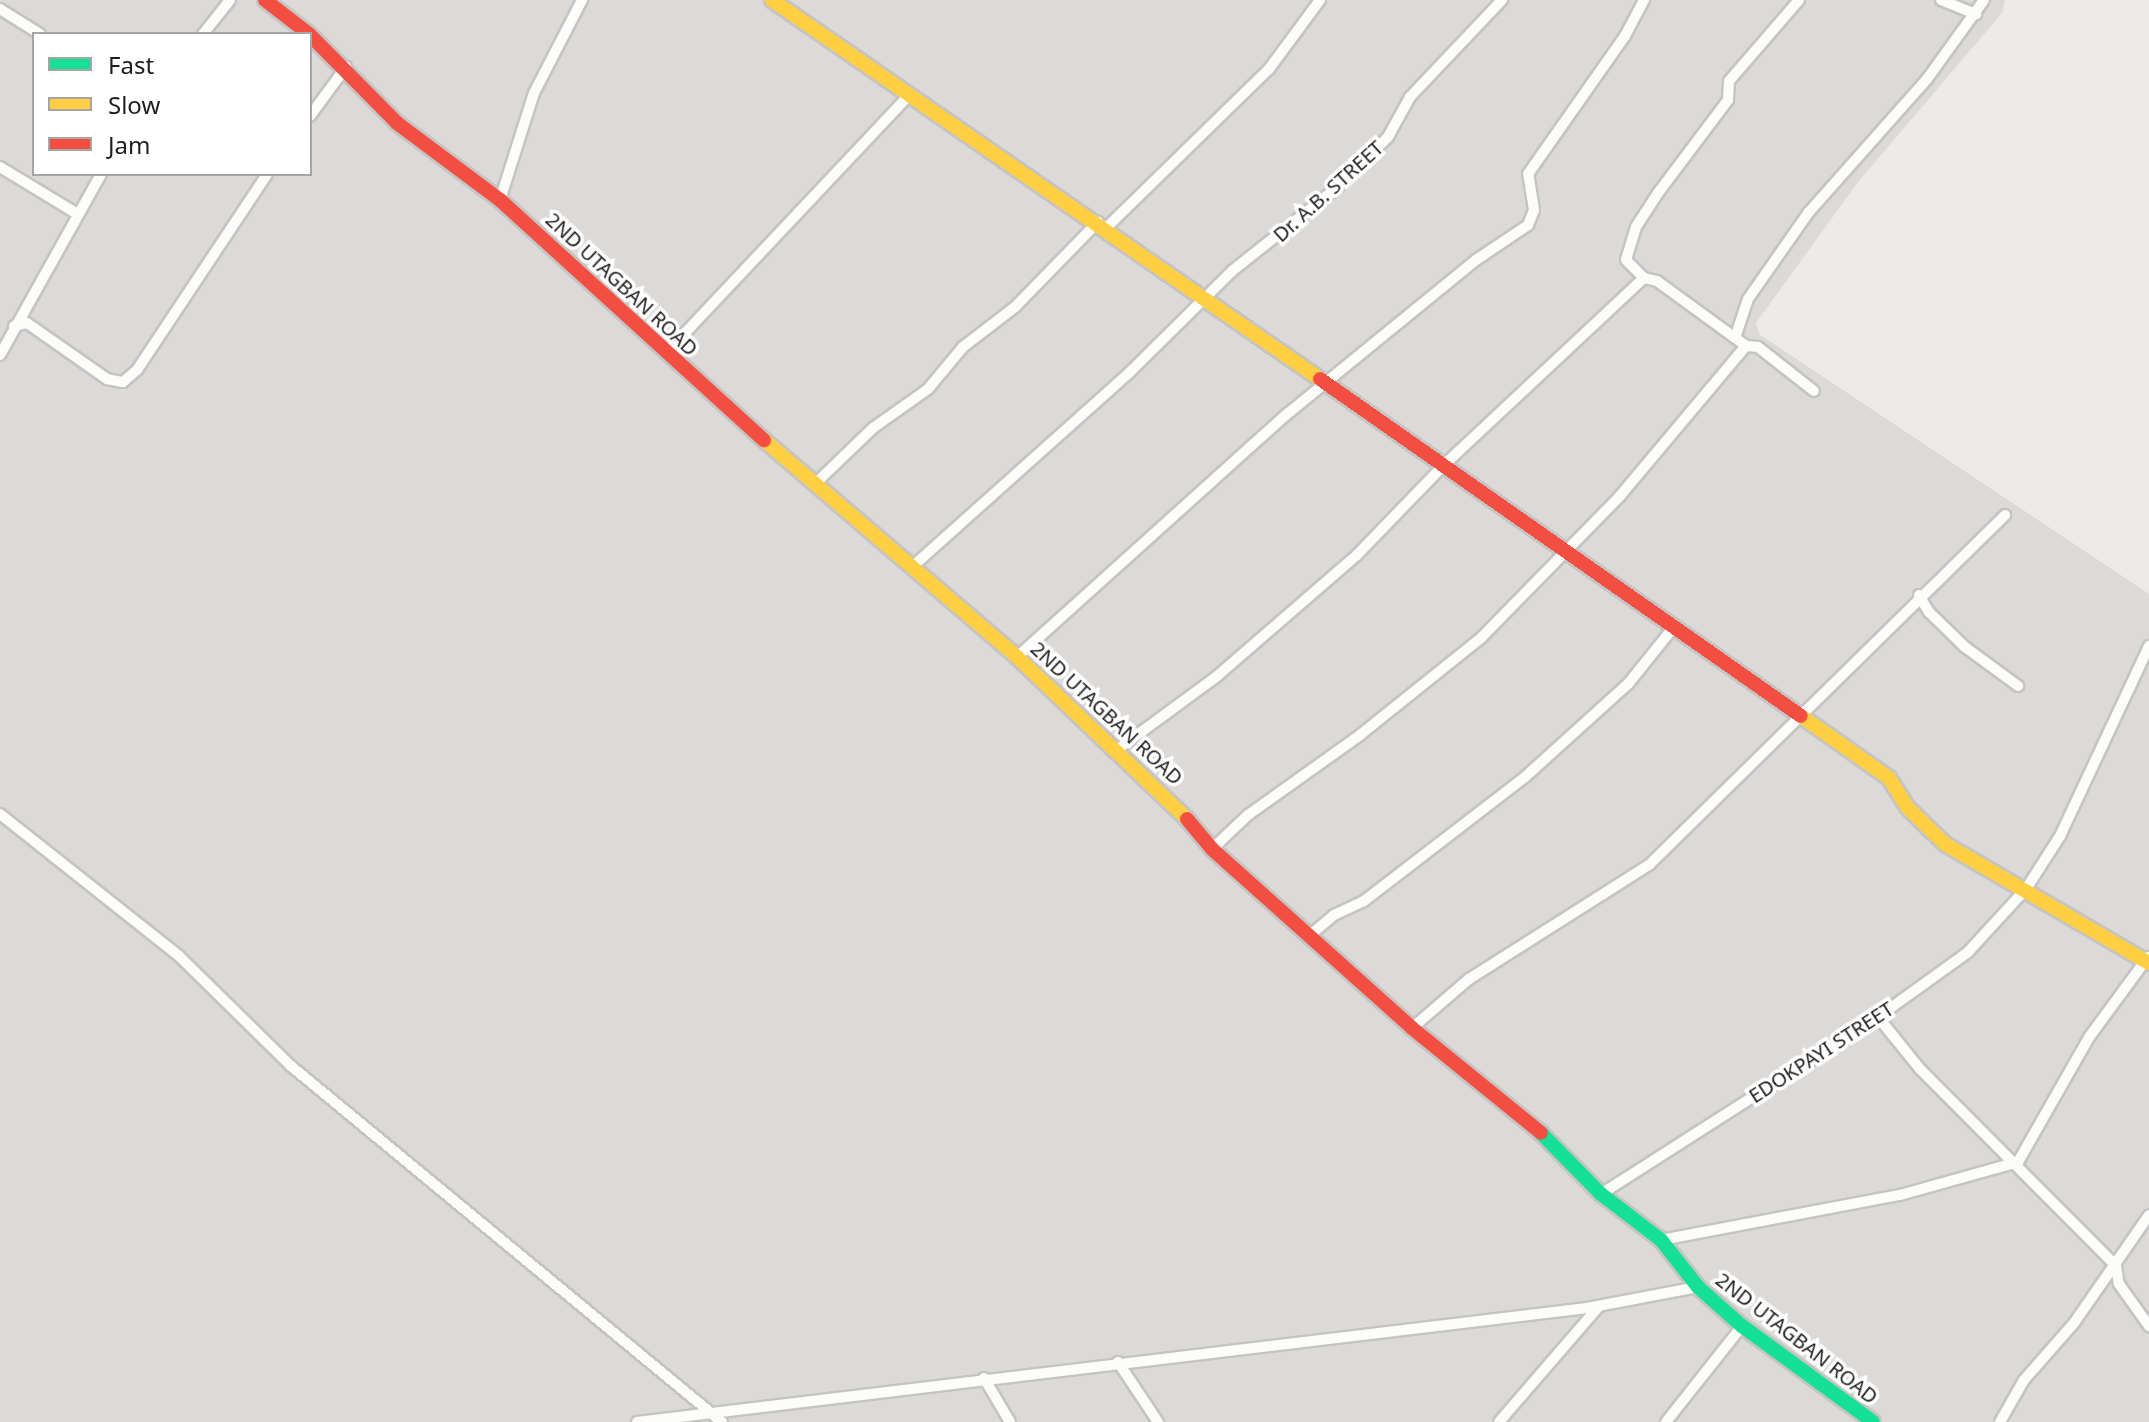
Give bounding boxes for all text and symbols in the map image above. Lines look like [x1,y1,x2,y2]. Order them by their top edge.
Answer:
legend [32,32,312,176]
text: Fast [108,48,154,81]
text: Slow [108,88,160,121]
text: Jam [108,128,150,161]
street label: Dr. A.B. STREET [1268,135,1388,247]
street label: 2ND UTAGBAN ROAD [541,207,703,361]
street label: 2ND UTAGBAN ROAD [1026,636,1188,790]
street label: EDOKPAYI STREET [1744,996,1898,1108]
street label: 2ND UTAGBAN ROAD [1711,1267,1883,1409]

